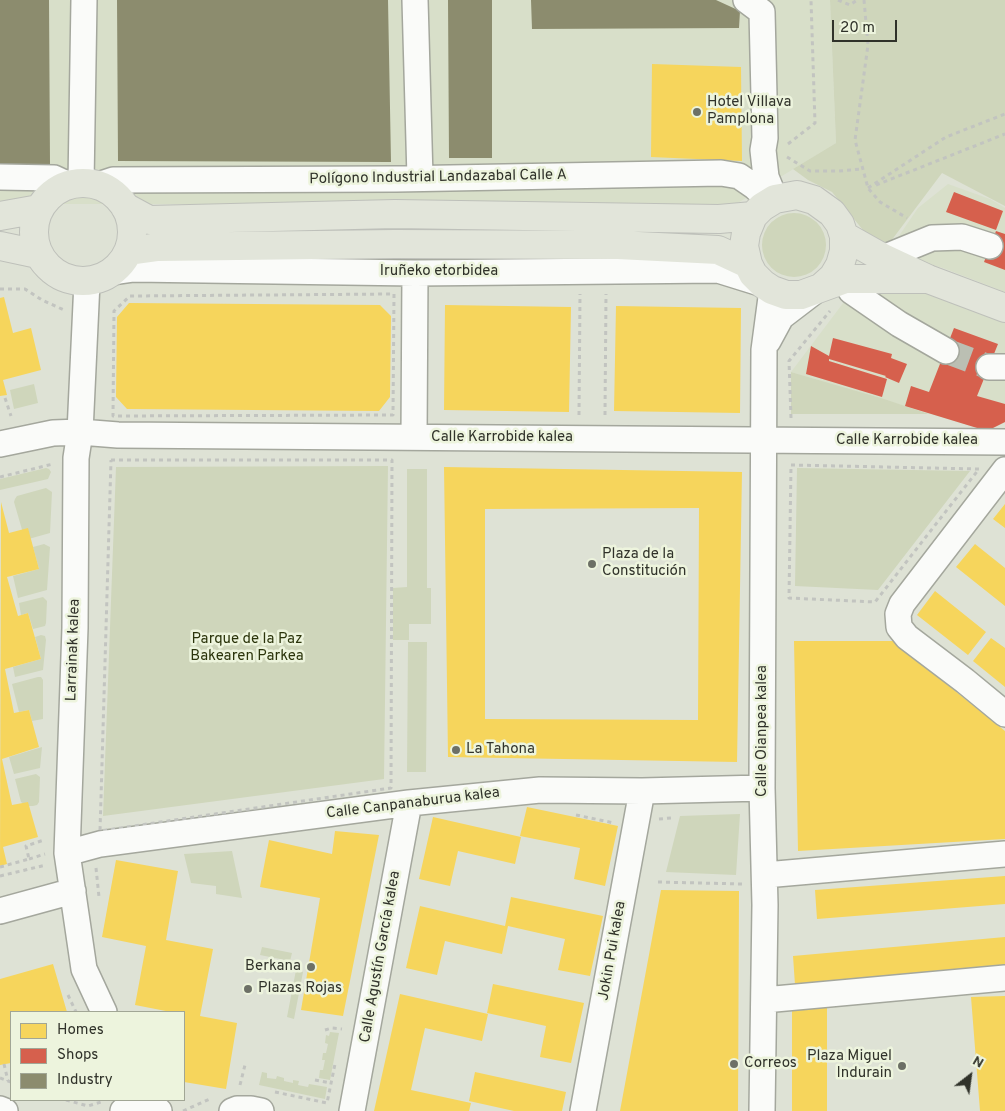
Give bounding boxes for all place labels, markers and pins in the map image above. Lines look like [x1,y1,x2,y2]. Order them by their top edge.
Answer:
place label: Hotel Villava Pamplona [707,94,791,129]
marker: Hotel Villava Pamplona [691,106,703,118]
place label: Plaza de la Constitución [602,546,686,581]
marker: Plaza de la Constitución [586,558,598,570]
place label: La Tahona [466,741,535,759]
marker: La Tahona [450,744,462,756]
place label: Berkana [245,958,301,976]
marker: Berkana [305,961,317,973]
place label: Plazas Rojas [258,980,342,998]
marker: Plazas Rojas [242,983,254,995]
place label: Plaza Miguel Indurain [807,1048,892,1083]
place label: Correos [744,1055,797,1073]
marker: Correos [728,1058,740,1070]
marker: Plaza Miguel Indurain [896,1060,908,1072]

